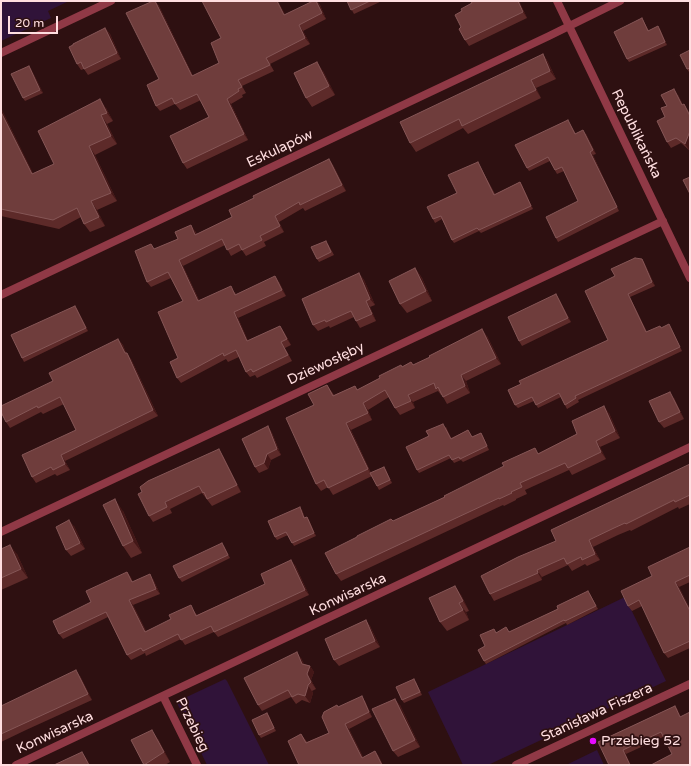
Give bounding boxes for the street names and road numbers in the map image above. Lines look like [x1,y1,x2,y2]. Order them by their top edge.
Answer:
street label: Republikańska [607,87,665,181]
street label: Eskulapów [244,126,316,172]
street label: Dziewosłęby [285,339,367,389]
street label: Konwisarska [307,570,389,620]
street label: Stanisława Fiszera [539,680,655,746]
street label: Przebieg [172,695,212,755]
street label: Konwisarska [14,708,96,758]

